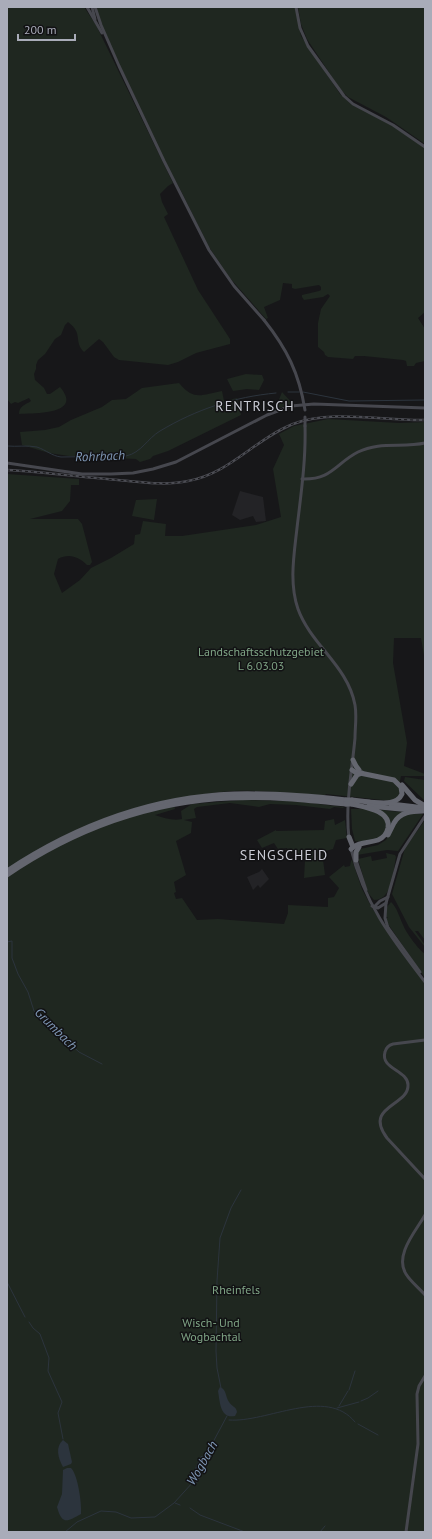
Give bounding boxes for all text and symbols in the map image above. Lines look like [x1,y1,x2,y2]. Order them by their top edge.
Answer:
scale bar [18,16,75,42]
text: 200 m [24,22,57,37]
district label: RENTRISCH [215,397,295,415]
water label: Rohrbach [75,447,125,465]
park label: Landschaftsschutzgebiet L 6.03.03 [198,644,324,673]
district label: SENGSCHEID [240,846,328,864]
water label: Grumbach [31,1004,81,1054]
park label: Rheinfels [212,1282,260,1297]
park label: Wisch- Und Wogbachtal [181,1315,242,1344]
water label: Wogbach [183,1438,222,1488]

